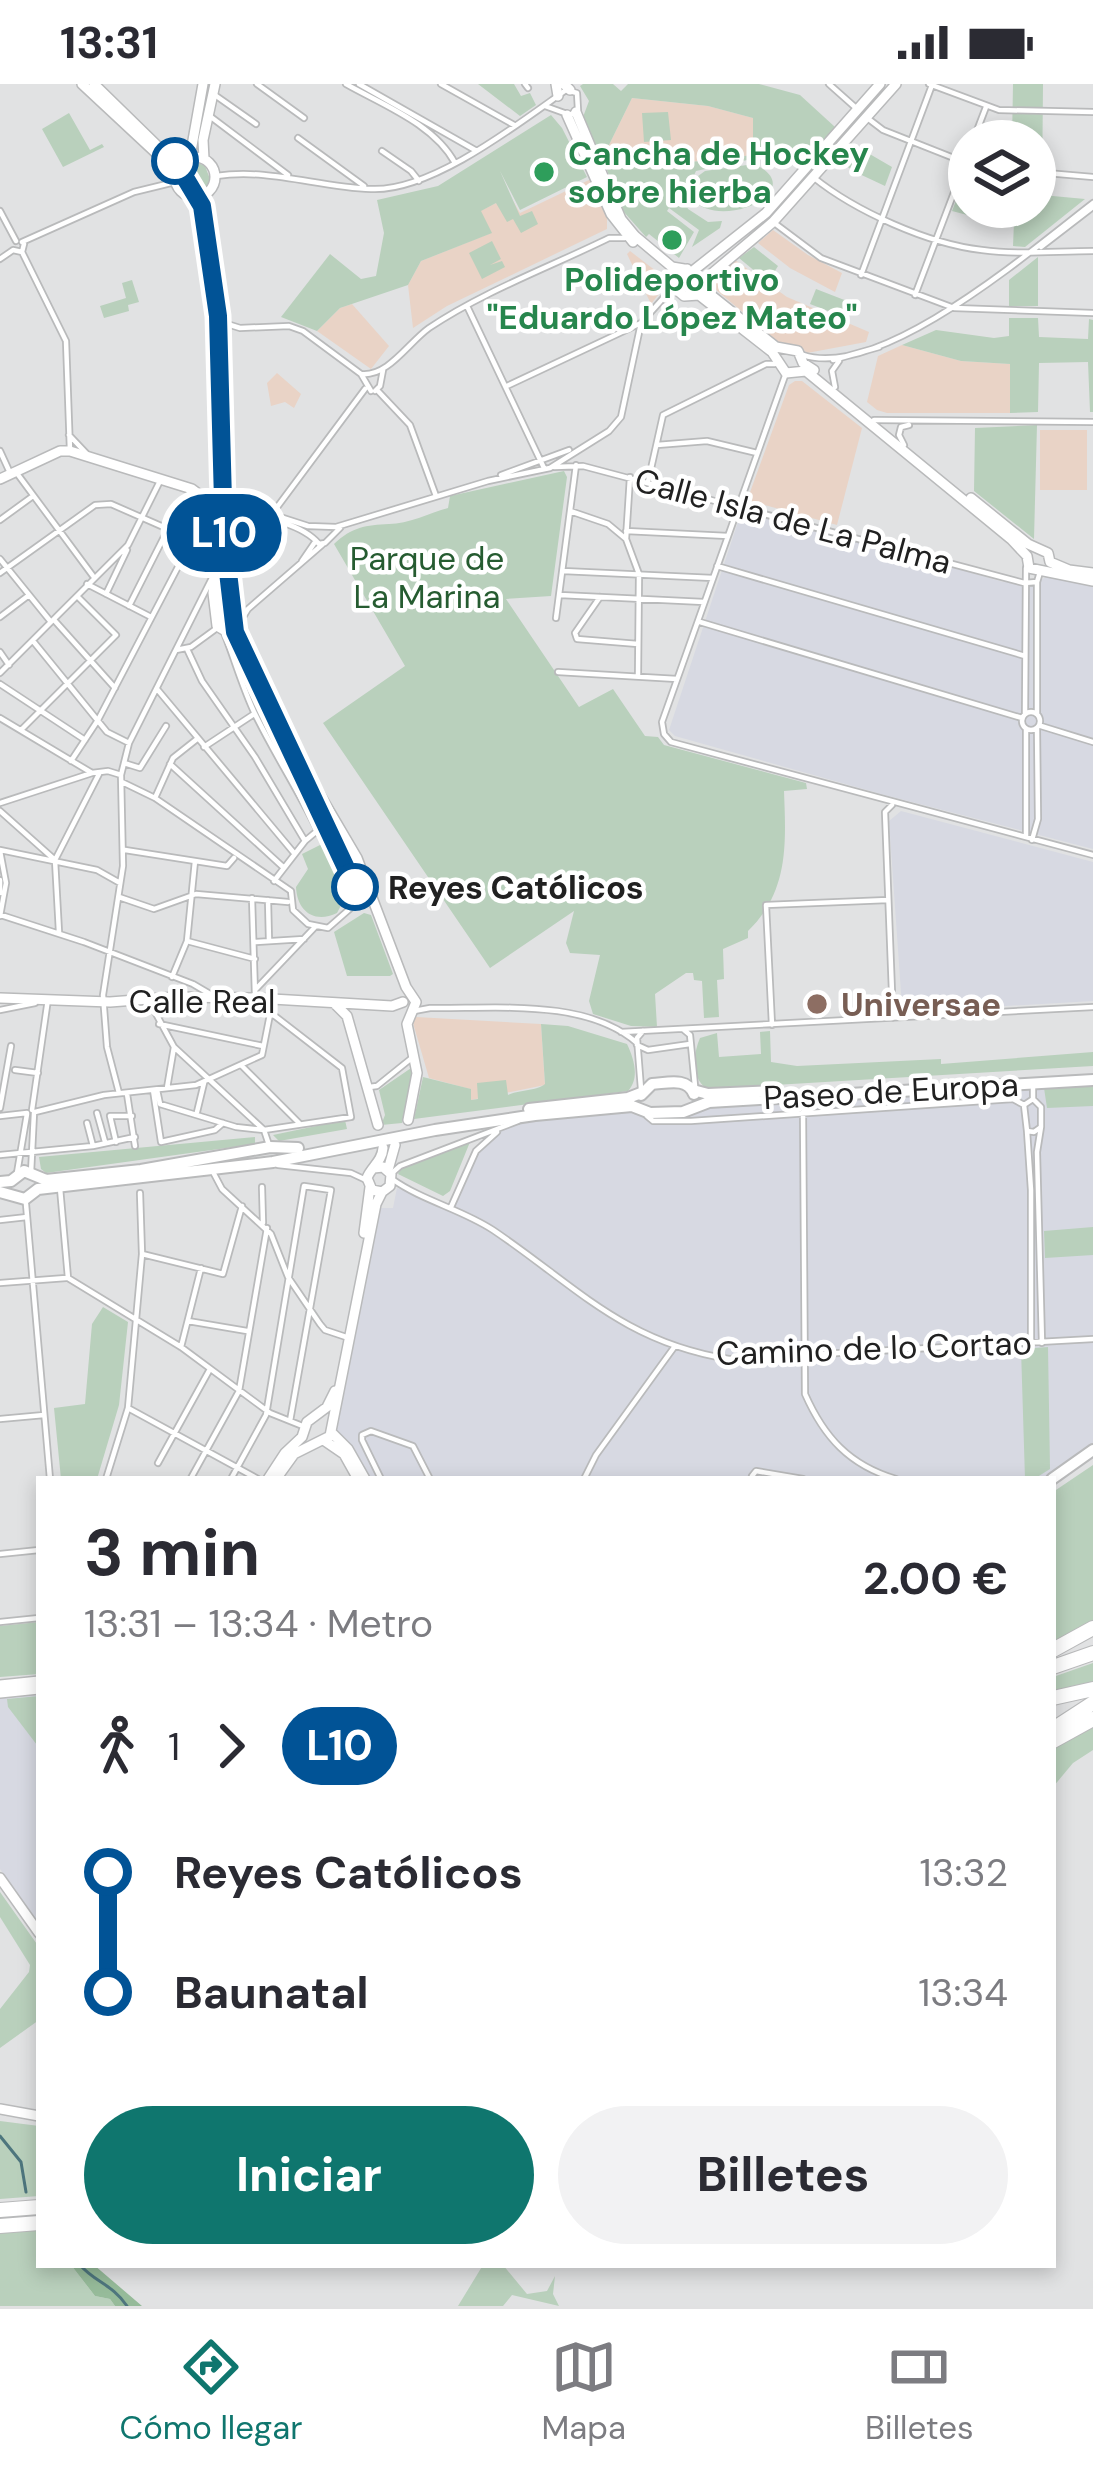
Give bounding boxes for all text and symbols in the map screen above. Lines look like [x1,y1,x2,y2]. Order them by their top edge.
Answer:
text: 13:31 [60,13,158,72]
map controls [948,120,1056,228]
button: layers [948,120,1056,228]
place label: Cancha de Hockey sobre hierba [568,132,869,213]
unlabelled marker [153,139,197,183]
marker: Cancha de Hockey sobre hierba [531,159,557,185]
marker: Polideportivo "Eduardo López Mateo" [659,227,685,253]
place label: Polideportivo "Eduardo López Mateo" [486,258,858,339]
street label: Calle Isla de La Palma [630,458,956,584]
line badge: L10 [155,494,293,572]
text: L10 [191,505,257,560]
park label: Parque de La Marina [350,537,504,618]
marker: Reyes Católicos [333,865,377,909]
place label: Reyes Católicos [388,866,644,909]
street label: Calle Real [129,980,275,1023]
place label: Universae [841,983,1001,1026]
marker: Universae [804,991,830,1017]
street label: Paseo de Europa [762,1063,1020,1119]
street label: Camino de lo Cortao [715,1321,1033,1375]
text: 3 min [84,1510,260,1595]
text: 2.00 € [863,1549,1008,1608]
text: 13:31 – 13:34 · Metro [84,1598,433,1649]
icon: walk [84,1713,150,1779]
icon: forward [198,1713,264,1779]
text: L10 [306,1718,373,1773]
text: 1 [168,1721,180,1772]
text: Reyes Católicos [174,1843,523,1902]
text: 13:32 [919,1847,1008,1898]
text: Baunatal [174,1963,369,2022]
text: 13:34 [918,1967,1008,2018]
button: Iniciar [84,2106,534,2244]
button: Billetes [558,2106,1008,2244]
tab: Cómo llegar [120,2334,302,2449]
tab: Mapa [542,2334,626,2449]
tab: Billetes [865,2334,973,2449]

